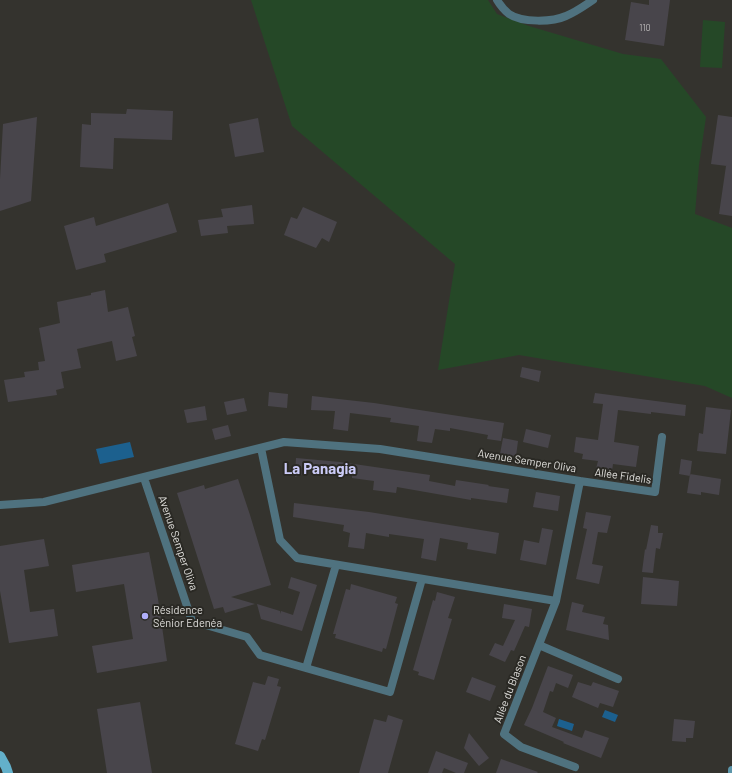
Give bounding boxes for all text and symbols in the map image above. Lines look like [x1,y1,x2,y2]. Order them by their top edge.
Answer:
house number: 110 [639,23,651,33]
street label: Avenue Semper Oliva [477,447,577,475]
district label: La Panagia [284,460,356,478]
street label: Allée Fidelis [594,465,652,487]
street label: Avenue Semper Oliva [156,494,200,592]
place label: Résidence Sénior Edenéa [153,603,222,629]
marker: Résidence Sénior Edenéa [140,611,150,621]
street label: Allée du Blason [491,653,529,725]

